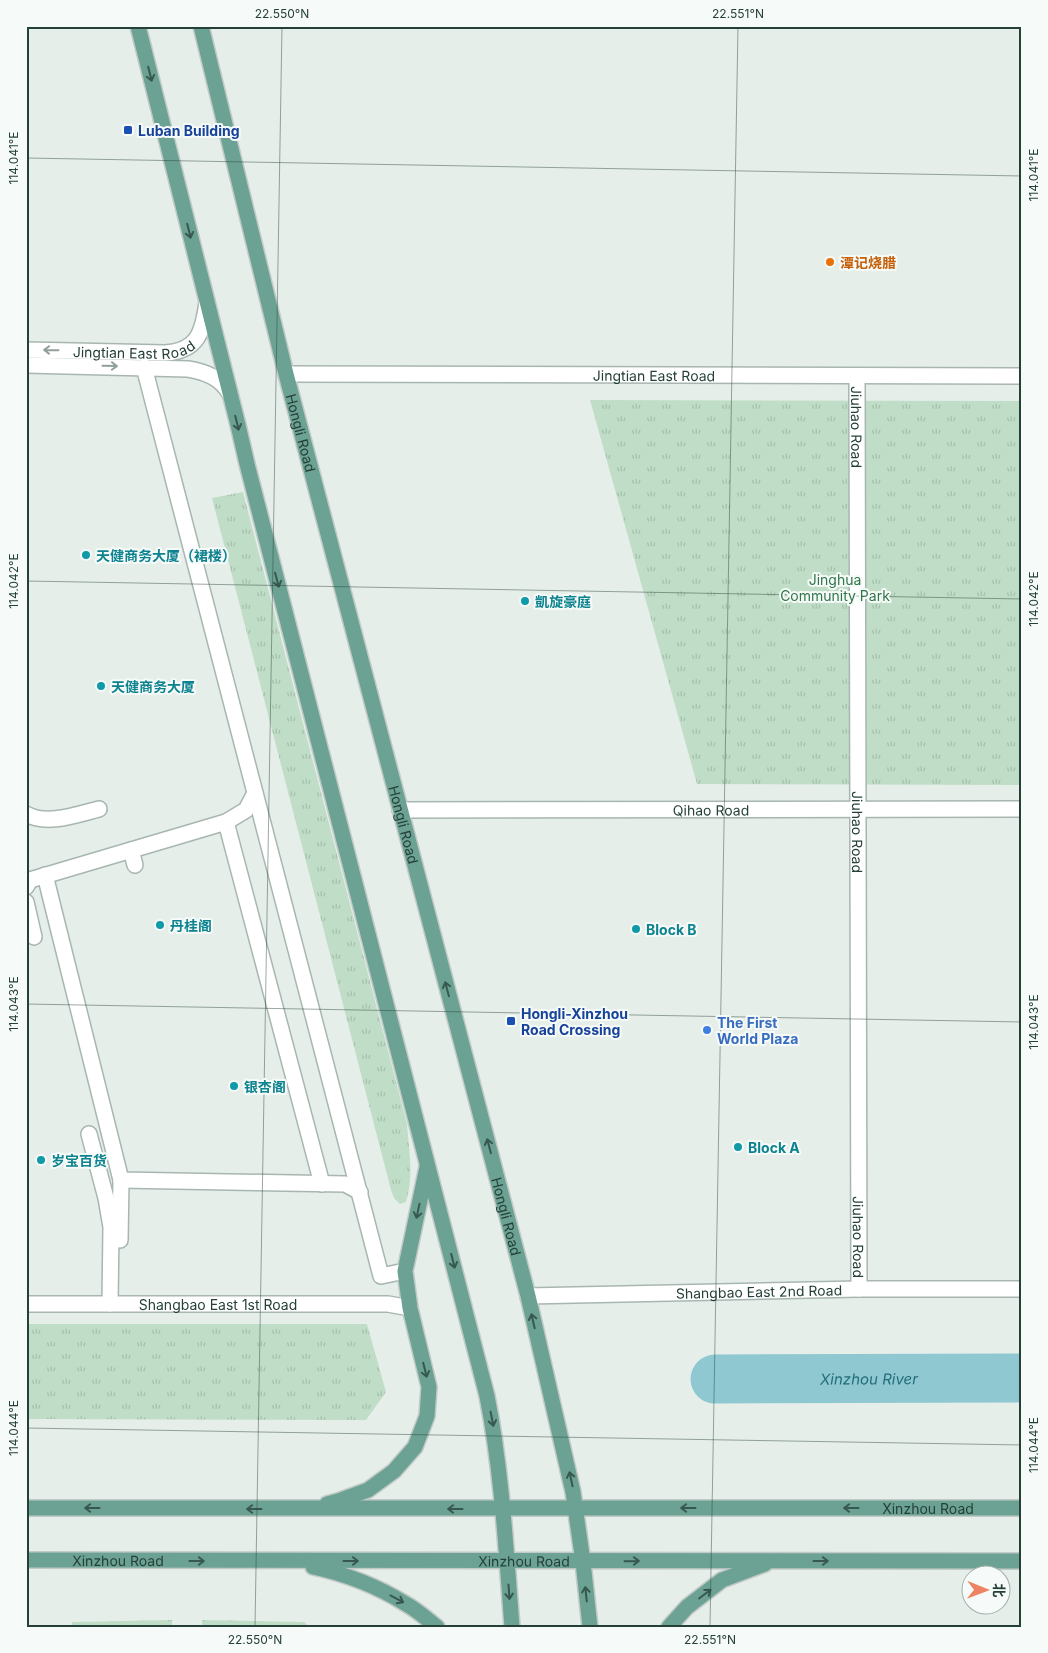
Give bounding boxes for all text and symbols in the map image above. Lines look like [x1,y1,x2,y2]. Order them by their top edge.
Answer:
text: 22.550°N [255,6,309,21]
text: 22.551°N [712,6,764,21]
one-way arrow [146,65,155,81]
place label: Luban Building [138,122,240,139]
marker: Luban Building [122,124,134,136]
text: 114.041°E [6,132,21,184]
text: 114.041°E [1026,149,1041,201]
one-way arrow [185,223,194,239]
place label: 潭记烧腊 [840,254,896,271]
marker: 潭记烧腊 [824,256,836,268]
street label: Jingtian East Road [73,336,198,362]
one-way arrow [43,346,59,355]
one-way arrow [102,361,118,371]
street label: Jingtian East Road [593,366,715,384]
street label: Jiuhao Road [849,386,866,468]
street label: Hongli Road [283,392,320,474]
one-way arrow [233,414,242,430]
place label: 天健商务大厦（裙楼） [96,547,236,564]
marker: 天健商务大厦（裙楼） [80,549,92,561]
text: 114.042°E [6,553,21,609]
park label: Jinghua Community Park [780,571,890,604]
text: 114.042°E [1026,571,1041,627]
one-way arrow [272,572,282,588]
place label: 凱旋豪庭 [535,593,591,610]
marker: 凱旋豪庭 [519,595,531,607]
place label: 天健商务大厦 [111,678,195,695]
marker: 天健商务大厦 [95,680,107,692]
street label: Hongli Road [386,784,423,865]
street label: Jiuhao Road [849,791,867,873]
street label: Qihao Road [673,801,749,818]
place label: 丹桂阁 [170,917,212,934]
marker: 丹桂阁 [154,919,166,931]
place label: Block B [646,921,697,938]
marker: Block B [630,923,642,935]
text: 114.043°E [6,976,21,1032]
one-way arrow [442,982,452,998]
text: 114.043°E [1026,994,1041,1050]
place label: Hongli-Xinzhou Road Crossing [521,1005,628,1038]
place label: The First World Plaza [717,1014,798,1047]
marker: Hongli-Xinzhou Road Crossing [505,1015,517,1027]
marker: The First World Plaza [701,1024,713,1036]
place label: 银杏阁 [244,1078,286,1095]
marker: 银杏阁 [228,1080,240,1092]
one-way arrow [483,1139,493,1155]
place label: Block A [748,1139,800,1156]
marker: Block A [732,1141,744,1153]
place label: 岁宝百货 [51,1152,107,1169]
marker: 岁宝百货 [35,1154,47,1166]
street label: Hongli Road [489,1175,525,1257]
street label: Jiuhao Road [850,1196,867,1278]
one-way arrow [412,1203,422,1219]
one-way arrow [449,1253,458,1269]
street label: Shangbao East 2nd Road [676,1281,842,1301]
street label: Shangbao East 1st Road [139,1296,297,1313]
one-way arrow [528,1313,537,1329]
one-way arrow [421,1362,430,1378]
water label: Xinzhou River [819,1369,918,1388]
text: 114.044°E [6,1400,21,1456]
one-way arrow [488,1411,497,1427]
text: 114.044°E [1026,1417,1041,1473]
one-way arrow [565,1471,575,1487]
street label: Xinzhou Road [882,1500,974,1517]
one-way arrow [84,1503,100,1513]
one-way arrow [680,1503,696,1513]
one-way arrow [843,1503,859,1513]
one-way arrow [247,1504,263,1514]
one-way arrow [447,1504,463,1513]
street label: Xinzhou Road [72,1552,164,1569]
street label: Xinzhou Road [478,1552,570,1569]
one-way arrow [189,1556,205,1566]
one-way arrow [342,1556,359,1566]
one-way arrow [624,1556,640,1566]
one-way arrow [812,1556,829,1566]
north arrow [960,1566,1010,1616]
text: 北 [991,1583,1008,1597]
one-way arrow [505,1584,514,1600]
one-way arrow [582,1587,591,1603]
one-way arrow [698,1588,711,1599]
one-way arrow [389,1594,403,1604]
text: 22.550°N [228,1632,282,1647]
text: 22.551°N [684,1632,736,1647]

